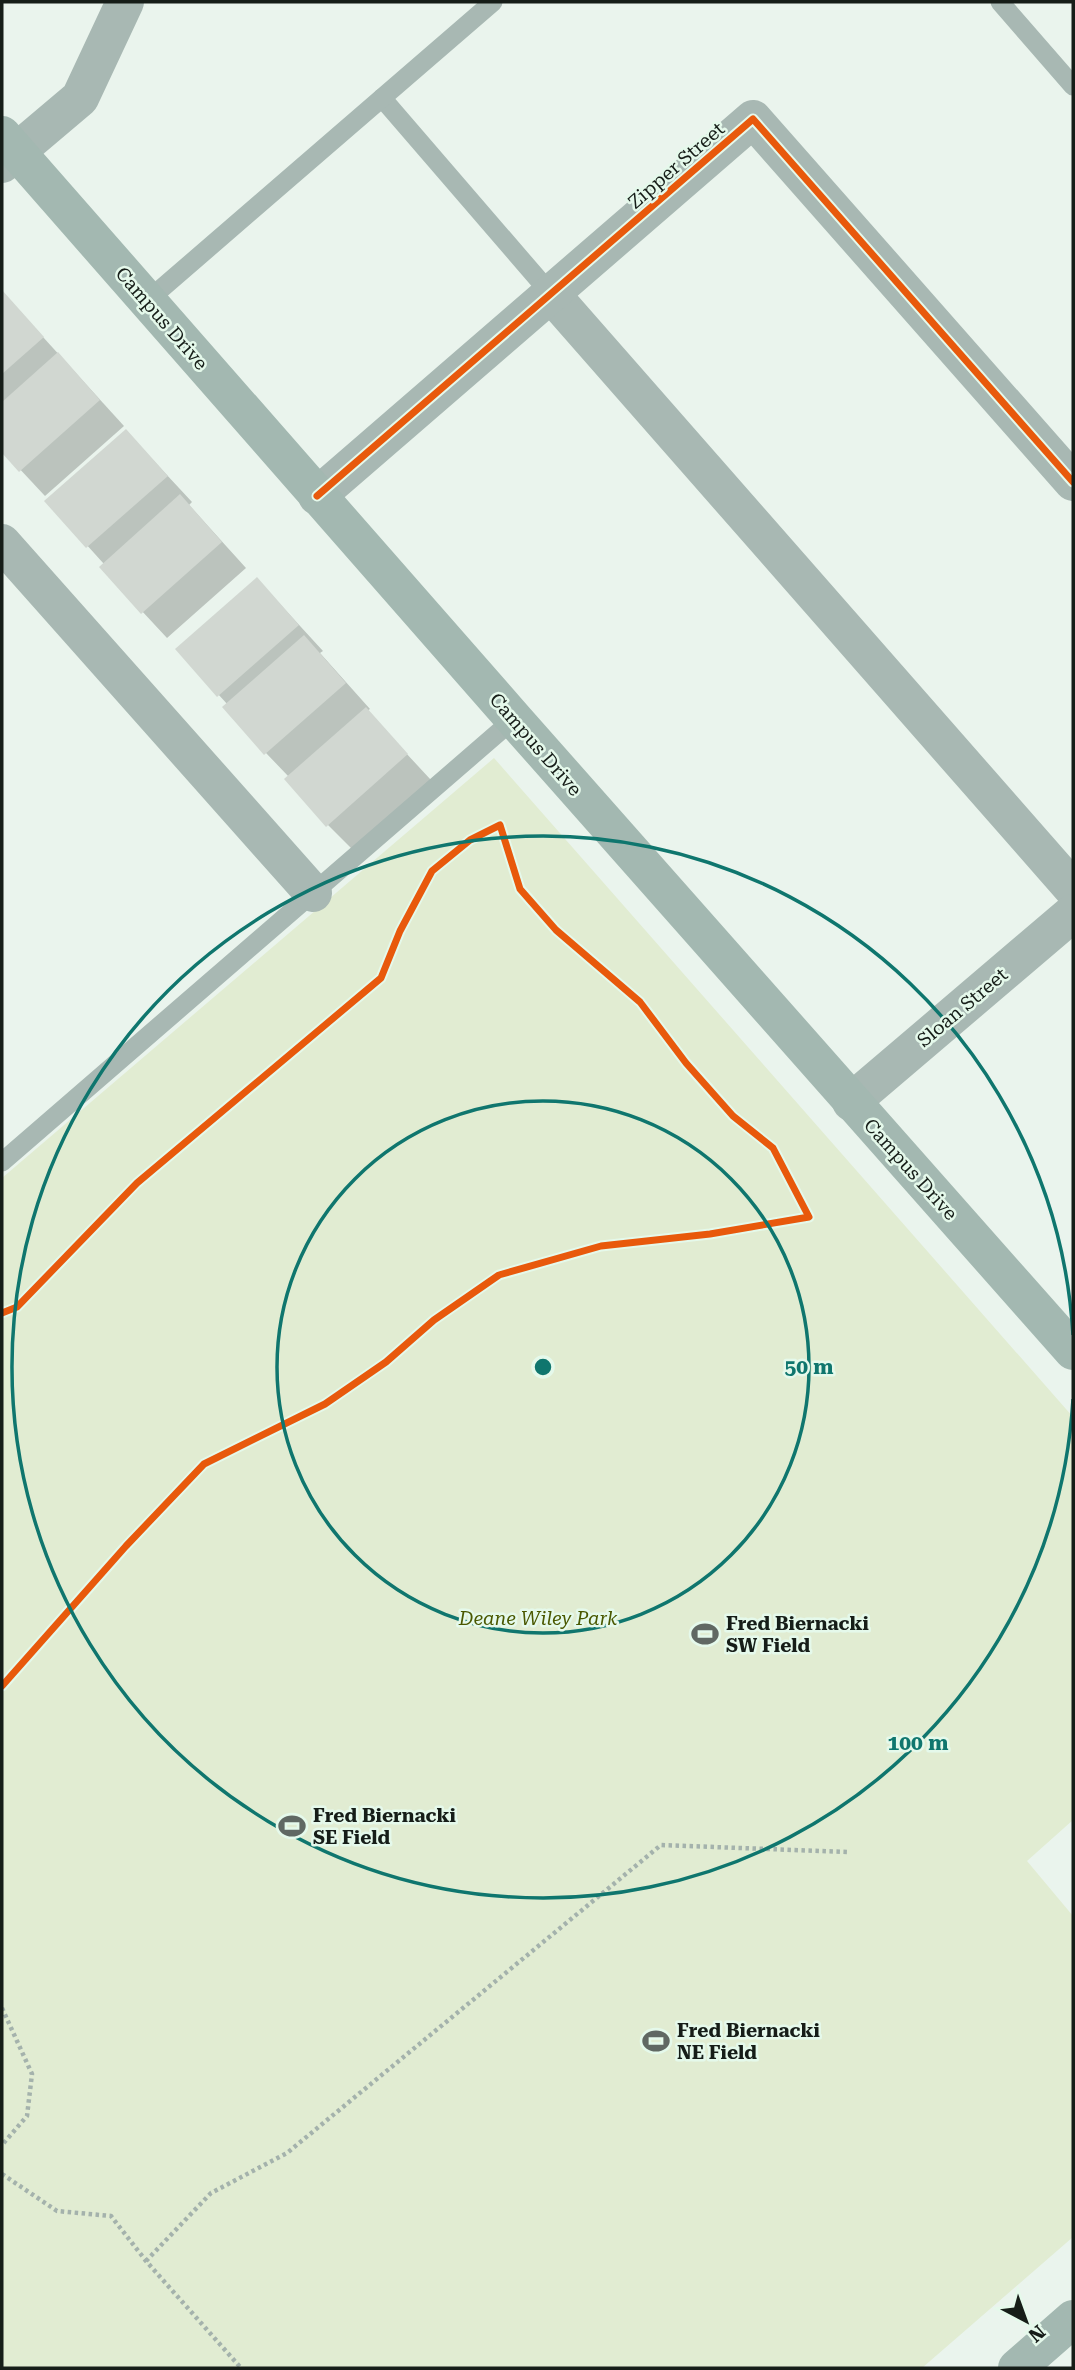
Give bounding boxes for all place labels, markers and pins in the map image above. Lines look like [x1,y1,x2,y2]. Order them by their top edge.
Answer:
centre of rings [531,1355,555,1379]
place label: Fred Biernacki SW Field [726,1612,869,1657]
sports icon: Fred Biernacki SW Field [690,1619,720,1649]
place label: Fred Biernacki SE Field [313,1804,456,1849]
sports icon: Fred Biernacki SE Field [277,1811,307,1841]
place label: Fred Biernacki NE Field [677,2019,820,2064]
sports icon: Fred Biernacki NE Field [641,2026,671,2056]

